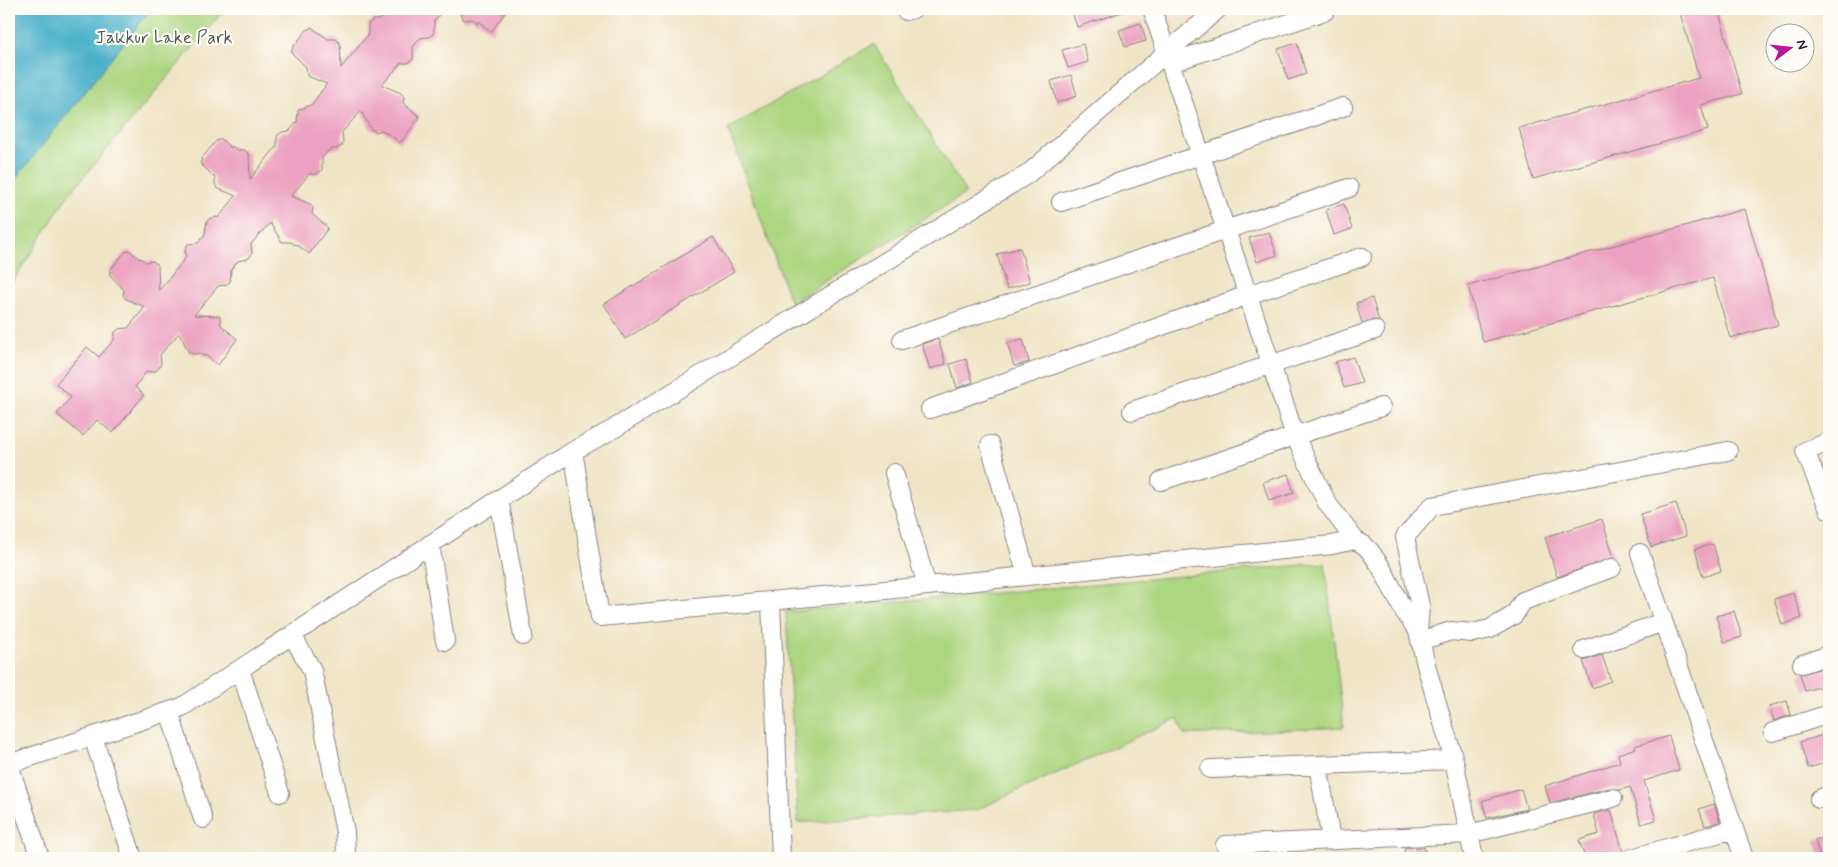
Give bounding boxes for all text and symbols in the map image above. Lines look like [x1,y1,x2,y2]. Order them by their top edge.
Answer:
north arrow [1766,22,1816,72]
park label: Jakkur Lake Park [96,26,232,50]
text: N [1792,38,1811,52]

